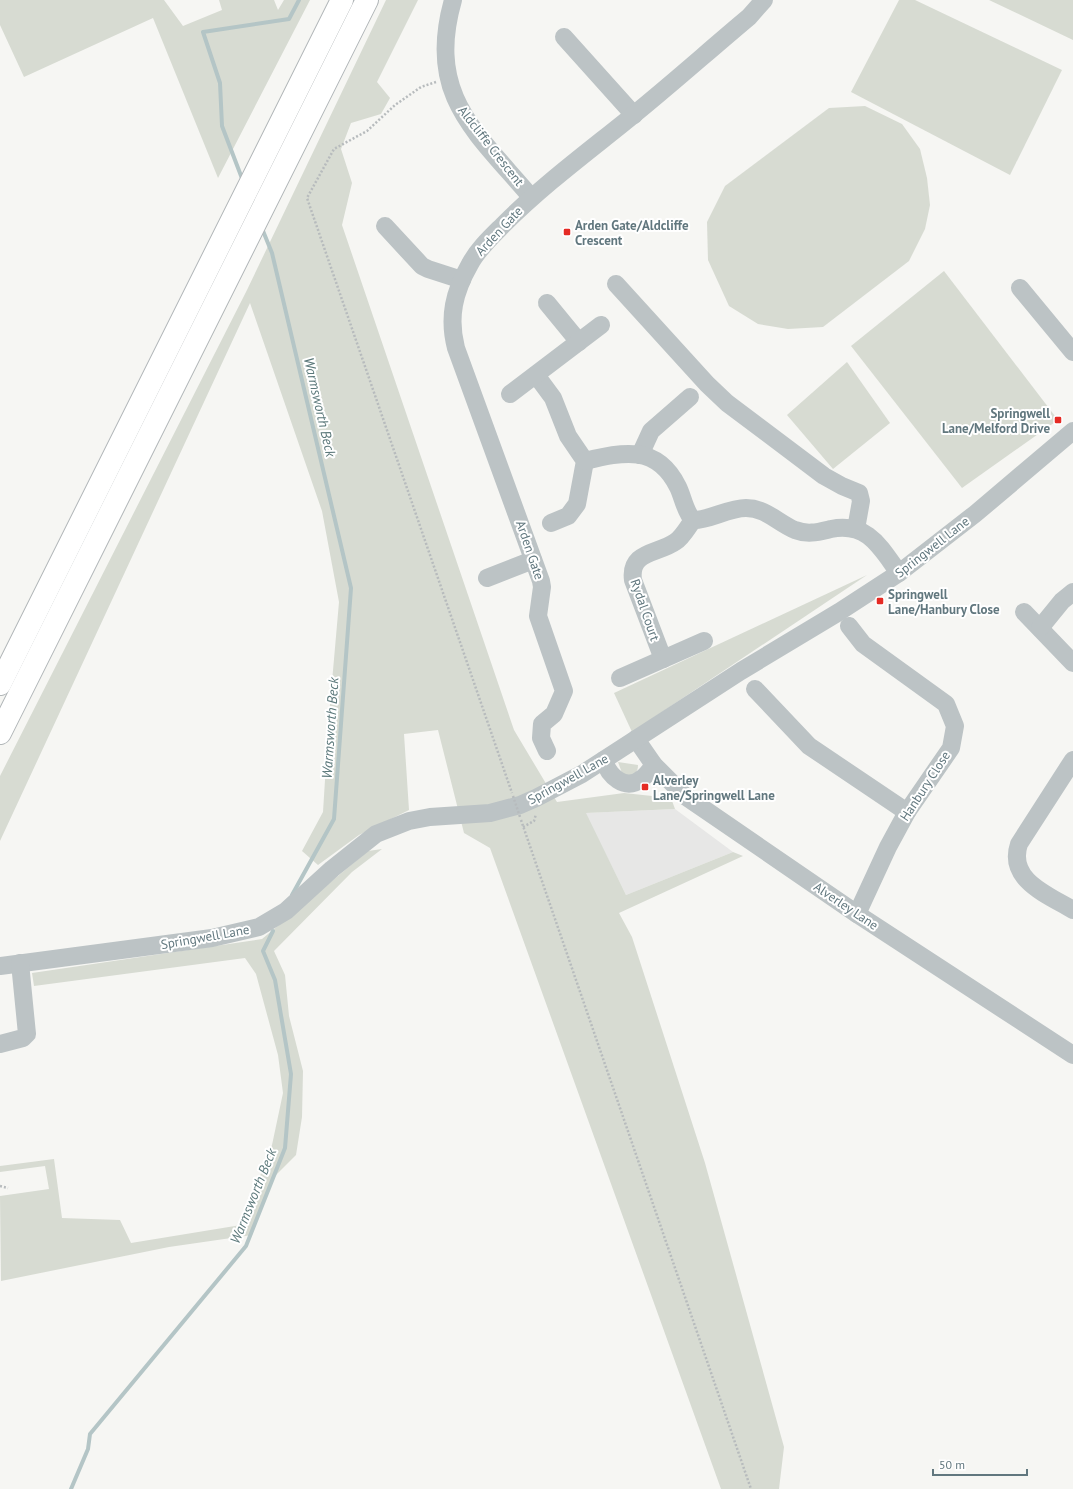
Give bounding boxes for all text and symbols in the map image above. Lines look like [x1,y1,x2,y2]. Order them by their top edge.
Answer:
street label: Aldcliffe Crescent [454,102,528,190]
street label: Arden Gate [472,203,526,259]
place label: Arden Gate/Aldcliffe Crescent [575,217,689,249]
marker: Arden Gate/Aldcliffe Crescent [562,227,572,237]
water label: Warmsworth Beck [300,356,340,459]
place label: Springwell Lane/Melford Drive [942,405,1050,437]
marker: Springwell Lane/Melford Drive [1053,415,1063,425]
street label: Springwell Lane [891,513,973,581]
street label: Arden Gate [512,518,548,582]
street label: Rydal Court [627,577,664,644]
place label: Springwell Lane/Hanbury Close [888,586,1000,618]
marker: Springwell Lane/Hanbury Close [875,596,885,606]
water label: Warmsworth Beck [317,676,343,779]
street label: Hanbury Close [896,748,954,824]
street label: Springwell Lane [525,750,611,808]
place label: Alverley Lane/Springwell Lane [653,772,775,804]
marker: Alverley Lane/Springwell Lane [640,782,650,792]
street label: Alverley Lane [810,878,882,934]
street label: Springwell Lane [159,921,251,953]
water label: Warmsworth Beck [226,1145,281,1246]
scale bar [933,1451,1027,1477]
text: 50 m [939,1457,965,1472]

